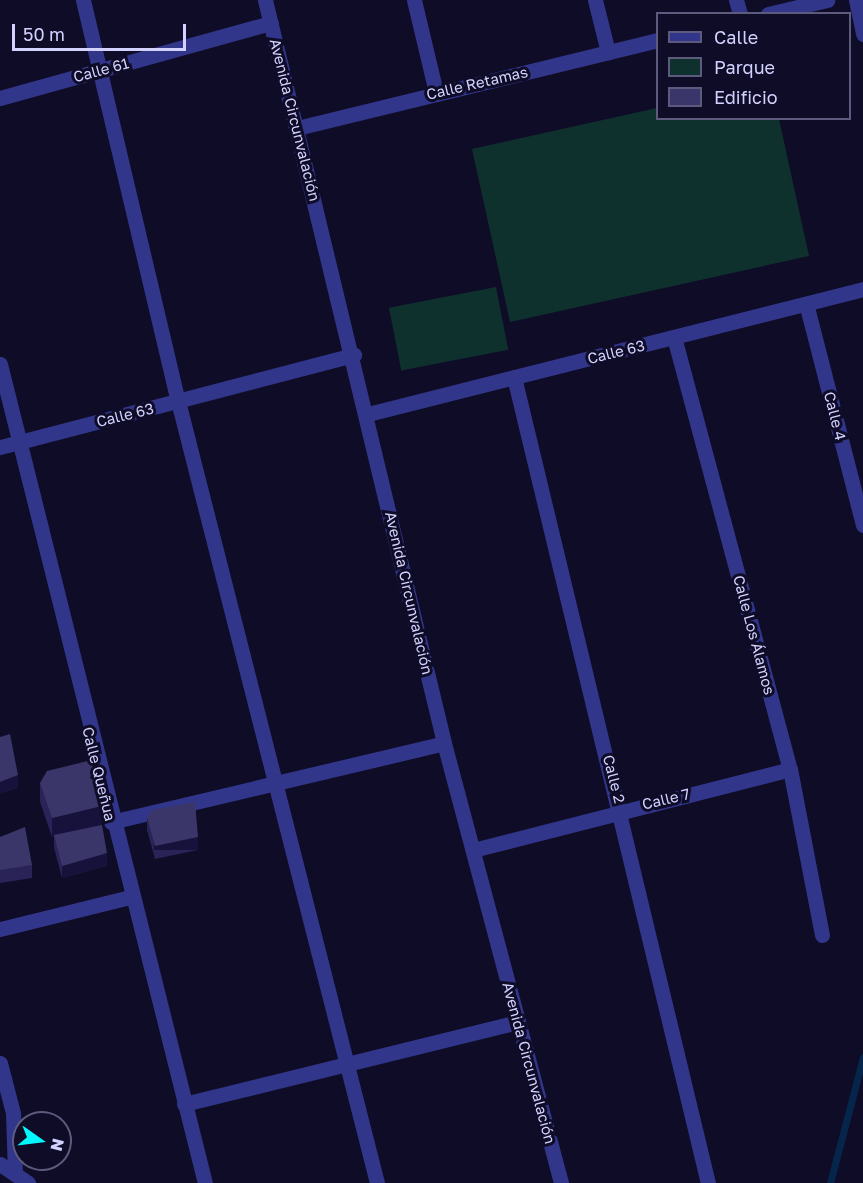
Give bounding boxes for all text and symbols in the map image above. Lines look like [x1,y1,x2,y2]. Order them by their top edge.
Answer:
scale bar [15,12,189,50]
legend [656,12,851,120]
text: 50 m [23,23,65,45]
text: Calle [714,26,758,48]
street label: Avenida Circunvalación [266,37,324,203]
street label: Calle 61 [71,54,131,86]
text: Parque [714,56,775,78]
street label: Calle Retamas [425,63,529,103]
text: Edificio [714,86,778,108]
street label: Calle 63 [585,336,647,368]
street label: Calle 4 [820,390,850,442]
street label: Calle 63 [94,399,156,431]
street label: Avenida Circunvalación [381,510,437,676]
street label: Calle Los Álamos [729,573,779,697]
street label: Calle Queñua [79,725,119,823]
street label: Calle 2 [599,753,629,805]
street label: Calle 7 [640,785,692,813]
street label: Avenida Circunvalación [499,980,559,1146]
north arrow [12,1111,72,1171]
text: N [46,1137,69,1153]

